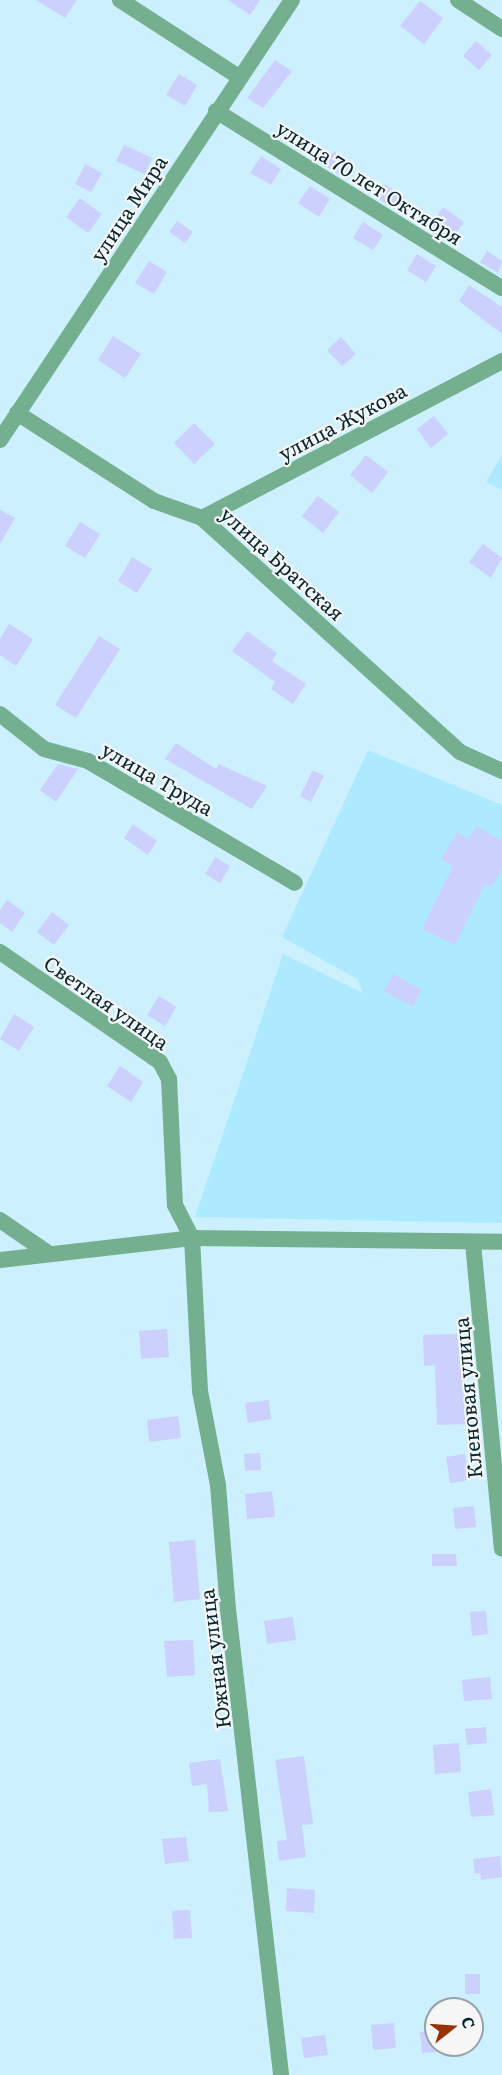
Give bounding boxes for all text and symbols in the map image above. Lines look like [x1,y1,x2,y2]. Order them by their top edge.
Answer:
street label: улица 70 лет Октября [272,115,468,249]
street label: улица Мира [85,150,171,266]
street label: улица Жукова [274,377,410,465]
street label: улица Братская [216,501,350,625]
street label: улица Труда [98,736,218,820]
street label: Светлая улица [40,950,174,1054]
street label: Кленовая улица [448,1316,486,1480]
street label: Южная улица [194,1588,234,1730]
north arrow [424,1997,484,2057]
text: С [456,2013,482,2031]

